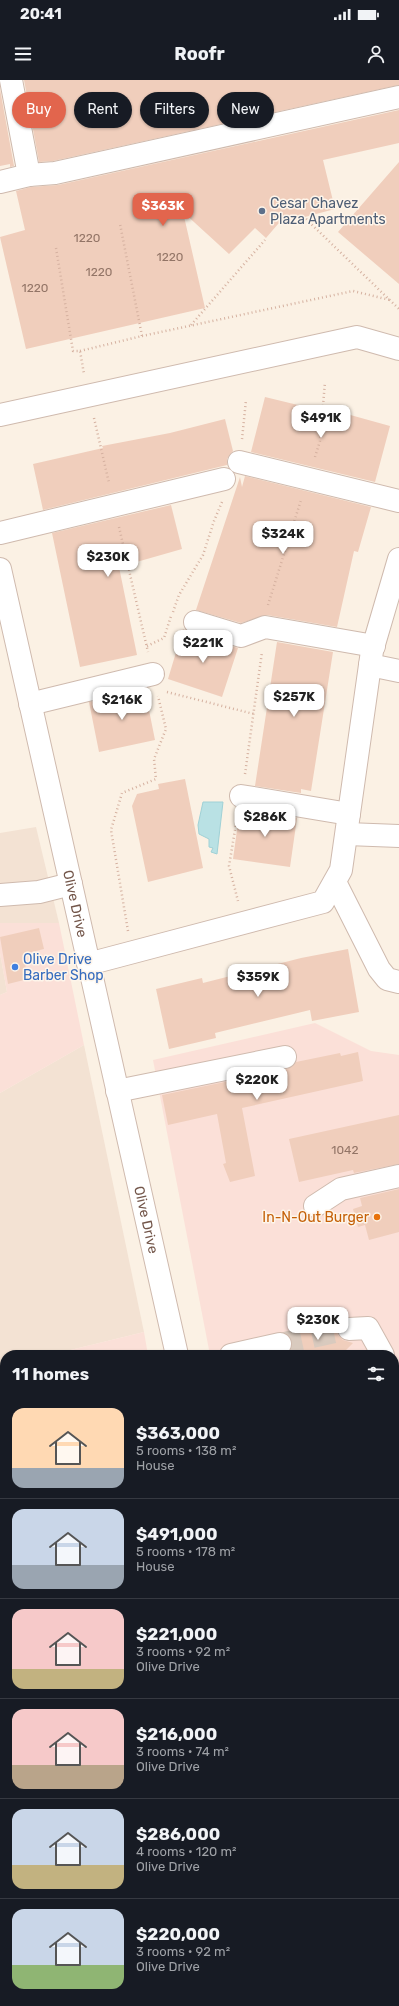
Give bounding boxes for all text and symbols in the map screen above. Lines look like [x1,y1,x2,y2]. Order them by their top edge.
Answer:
text: 20:41 [20,5,62,23]
icon: menu [12,43,34,65]
text: Roofr [174,43,225,65]
icon: person [365,43,387,65]
chip: Buy [12,92,66,128]
chip: Rent [74,92,132,128]
chip: Filters [140,92,209,128]
chip: New [217,92,274,128]
pin: $363K [135,193,191,227]
place label: Cesar Chavez Plaza Apartments [270,195,386,228]
text: $363K [142,198,184,213]
marker: Cesar Chavez Plaza Apartments [257,206,267,216]
house number: 1220 [74,231,100,245]
house number: 1220 [157,250,183,264]
house number: 1220 [86,265,112,279]
house number: 1220 [22,281,48,295]
pin: $491K [293,405,349,439]
text: $491K [301,410,341,425]
pin: $324K [255,521,311,555]
text: $324K [261,526,305,541]
pin: $230K [80,544,136,578]
text: $230K [86,549,130,564]
pin: $221K [175,630,231,664]
text: $221K [183,635,223,650]
pin: $257K [266,684,322,718]
pin: $216K [94,687,150,721]
text: $257K [273,689,315,704]
text: $216K [102,692,142,707]
pin: $286K [237,804,293,838]
text: $286K [243,809,287,824]
street label: Olive Drive [59,868,91,939]
place label: Olive Drive Barber Shop [23,951,104,984]
marker: Olive Drive Barber Shop [10,962,20,972]
pin: $359K [230,964,286,998]
text: $359K [237,969,279,984]
pin: $220K [229,1067,285,1101]
text: $220K [235,1072,279,1087]
house number: 1042 [331,1143,359,1157]
street label: Olive Drive [130,1184,162,1255]
place label: In-N-Out Burger [262,1209,370,1226]
marker: In-N-Out Burger [372,1212,382,1222]
pin: $230K [290,1307,346,1341]
text: $230K [296,1312,340,1327]
icon: filters [365,1363,387,1385]
text: 11 homes [12,1364,89,1384]
text: $363,000 [136,1423,220,1443]
icon: home [44,1424,92,1472]
text: 5 rooms · 138 m² [136,1443,236,1458]
text: House [136,1458,174,1473]
text: $491,000 [136,1524,218,1544]
icon: home [44,1525,92,1573]
text: 5 rooms · 178 m² [136,1544,235,1559]
text: House [136,1559,174,1574]
text: $221,000 [136,1624,217,1644]
icon: home [44,1625,92,1673]
text: 3 rooms · 92 m² [136,1644,230,1659]
text: Olive Drive [136,1659,200,1674]
text: $216,000 [136,1724,217,1744]
icon: home [44,1725,92,1773]
text: 3 rooms · 74 m² [136,1744,229,1759]
text: Olive Drive [136,1759,200,1774]
text: $286,000 [136,1824,220,1844]
icon: home [44,1825,92,1873]
text: 4 rooms · 120 m² [136,1844,236,1859]
text: Olive Drive [136,1859,200,1874]
text: $220,000 [136,1924,220,1944]
icon: home [44,1925,92,1973]
text: 3 rooms · 92 m² [136,1944,230,1959]
text: Olive Drive [136,1959,200,1974]

